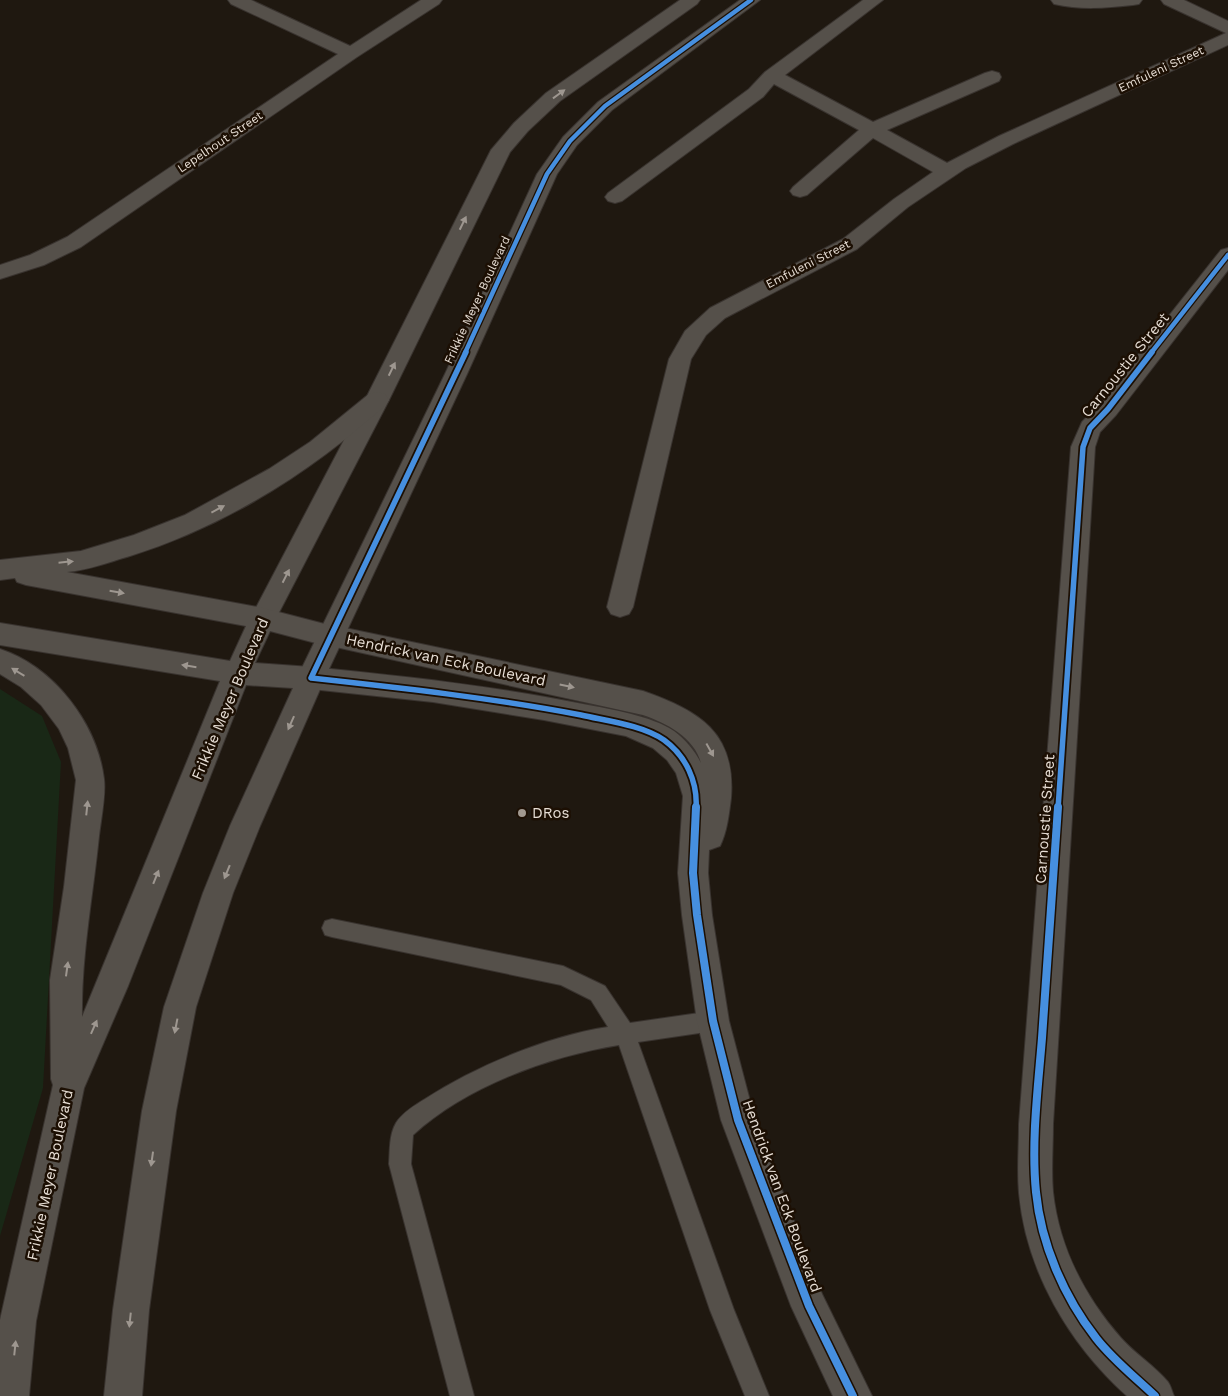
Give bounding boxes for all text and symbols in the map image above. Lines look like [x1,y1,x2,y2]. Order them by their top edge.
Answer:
street label: Emfuleni Street [1116,43,1206,95]
one-way arrow [552,89,565,99]
street label: Lepelhout Street [175,108,265,176]
one-way arrow [460,216,468,230]
street label: Frikkie Meyer Boulevard [441,234,513,366]
street label: Emfuleni Street [764,237,852,291]
street label: Carnoustie Street [1077,308,1173,421]
one-way arrow [388,362,396,376]
one-way arrow [212,504,225,513]
one-way arrow [58,558,74,566]
one-way arrow [282,569,290,583]
one-way arrow [109,588,124,596]
street label: Frikkie Meyer Boulevard [188,615,272,783]
street label: Hendrick van Eck Boulevard [345,630,547,690]
one-way arrow [181,661,197,669]
one-way arrow [12,667,25,676]
one-way arrow [559,683,575,691]
one-way arrow [287,716,295,730]
one-way arrow [706,743,715,757]
street label: Carnoustie Street [1032,753,1059,884]
one-way arrow [83,799,91,815]
place label: DRos [532,804,570,822]
marker: DRos [516,807,528,819]
one-way arrow [222,865,230,879]
one-way arrow [152,869,160,884]
one-way arrow [64,961,72,977]
one-way arrow [172,1019,180,1034]
one-way arrow [91,1020,99,1034]
street label: Frikkie Meyer Boulevard [23,1088,77,1262]
street label: Hendrick van Eck Boulevard [739,1097,825,1295]
one-way arrow [148,1151,156,1167]
one-way arrow [126,1312,134,1328]
one-way arrow [11,1339,19,1355]

